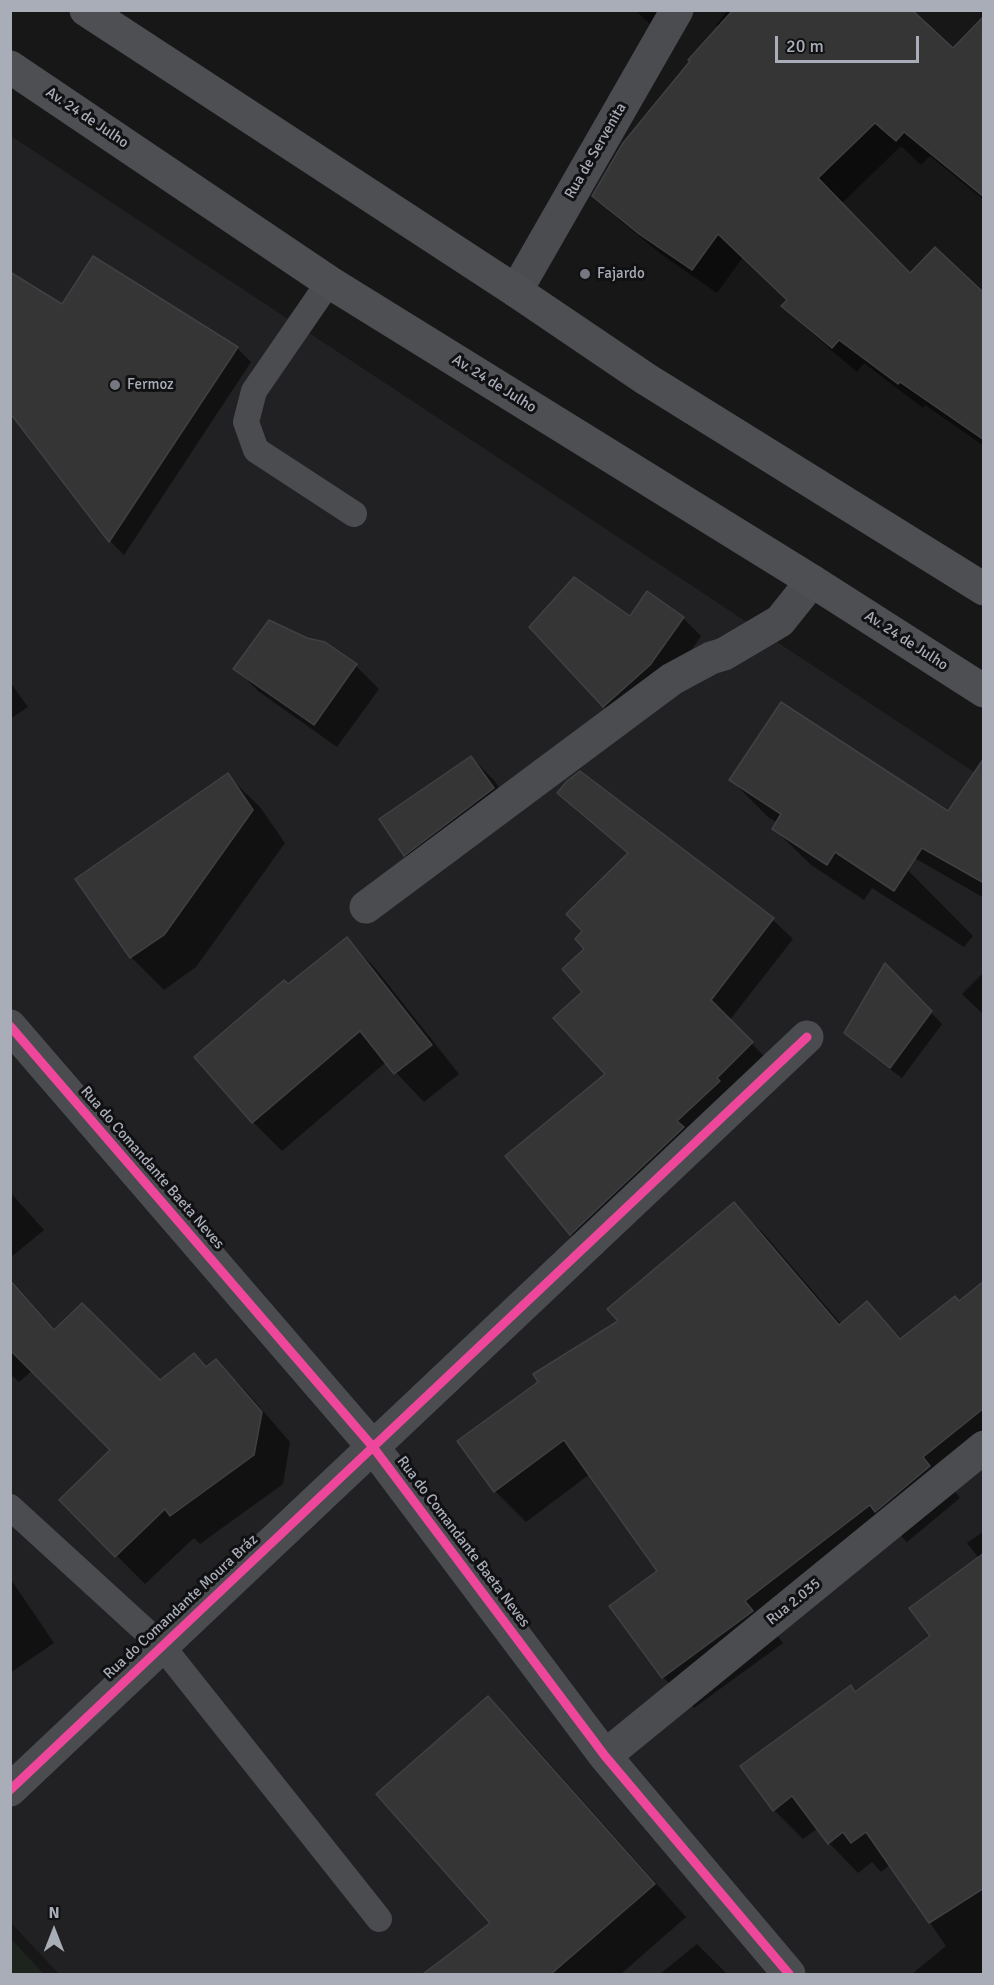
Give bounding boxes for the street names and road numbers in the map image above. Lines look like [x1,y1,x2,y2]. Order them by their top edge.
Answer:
street label: Av. 24 de Julho [42,84,132,152]
street label: Rua de Servenita [561,100,631,202]
street label: Av. 24 de Julho [449,351,539,417]
street label: Av. 24 de Julho [861,607,951,675]
street label: Rua do Comandante Baeta Neves [76,1083,228,1253]
street label: Rua do Comandante Baeta Neves [393,1453,533,1631]
street label: Rua do Comandante Moura Bráz [100,1531,262,1683]
street label: Rua 2.035 [763,1575,825,1629]

